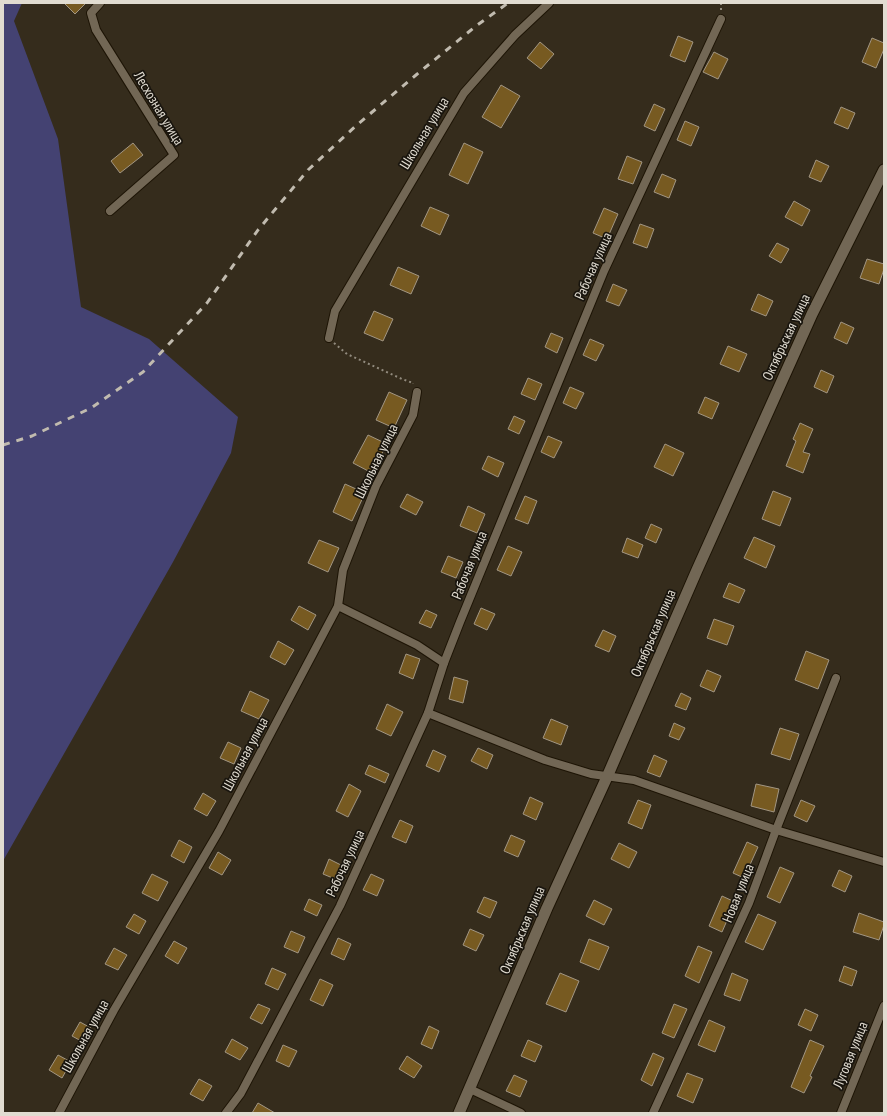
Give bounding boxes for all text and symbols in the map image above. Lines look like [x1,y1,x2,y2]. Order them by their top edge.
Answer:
street label: Лесхозная улица [129,67,188,148]
street label: Школьная улица [395,94,453,172]
street label: Рабочая улица [570,230,616,302]
street label: Октябрьская улица [758,291,814,383]
street label: Школьная улица [350,421,402,501]
street label: Рабочая улица [447,528,491,602]
street label: Октябрьская улица [626,587,680,679]
street label: Школьная улица [218,714,272,794]
street label: Рабочая улица [322,827,368,899]
street label: Новая улица [718,861,758,925]
street label: Октябрьская улица [495,884,549,976]
street label: Школьная улица [58,996,112,1076]
street label: Луговая улица [828,1019,872,1092]

